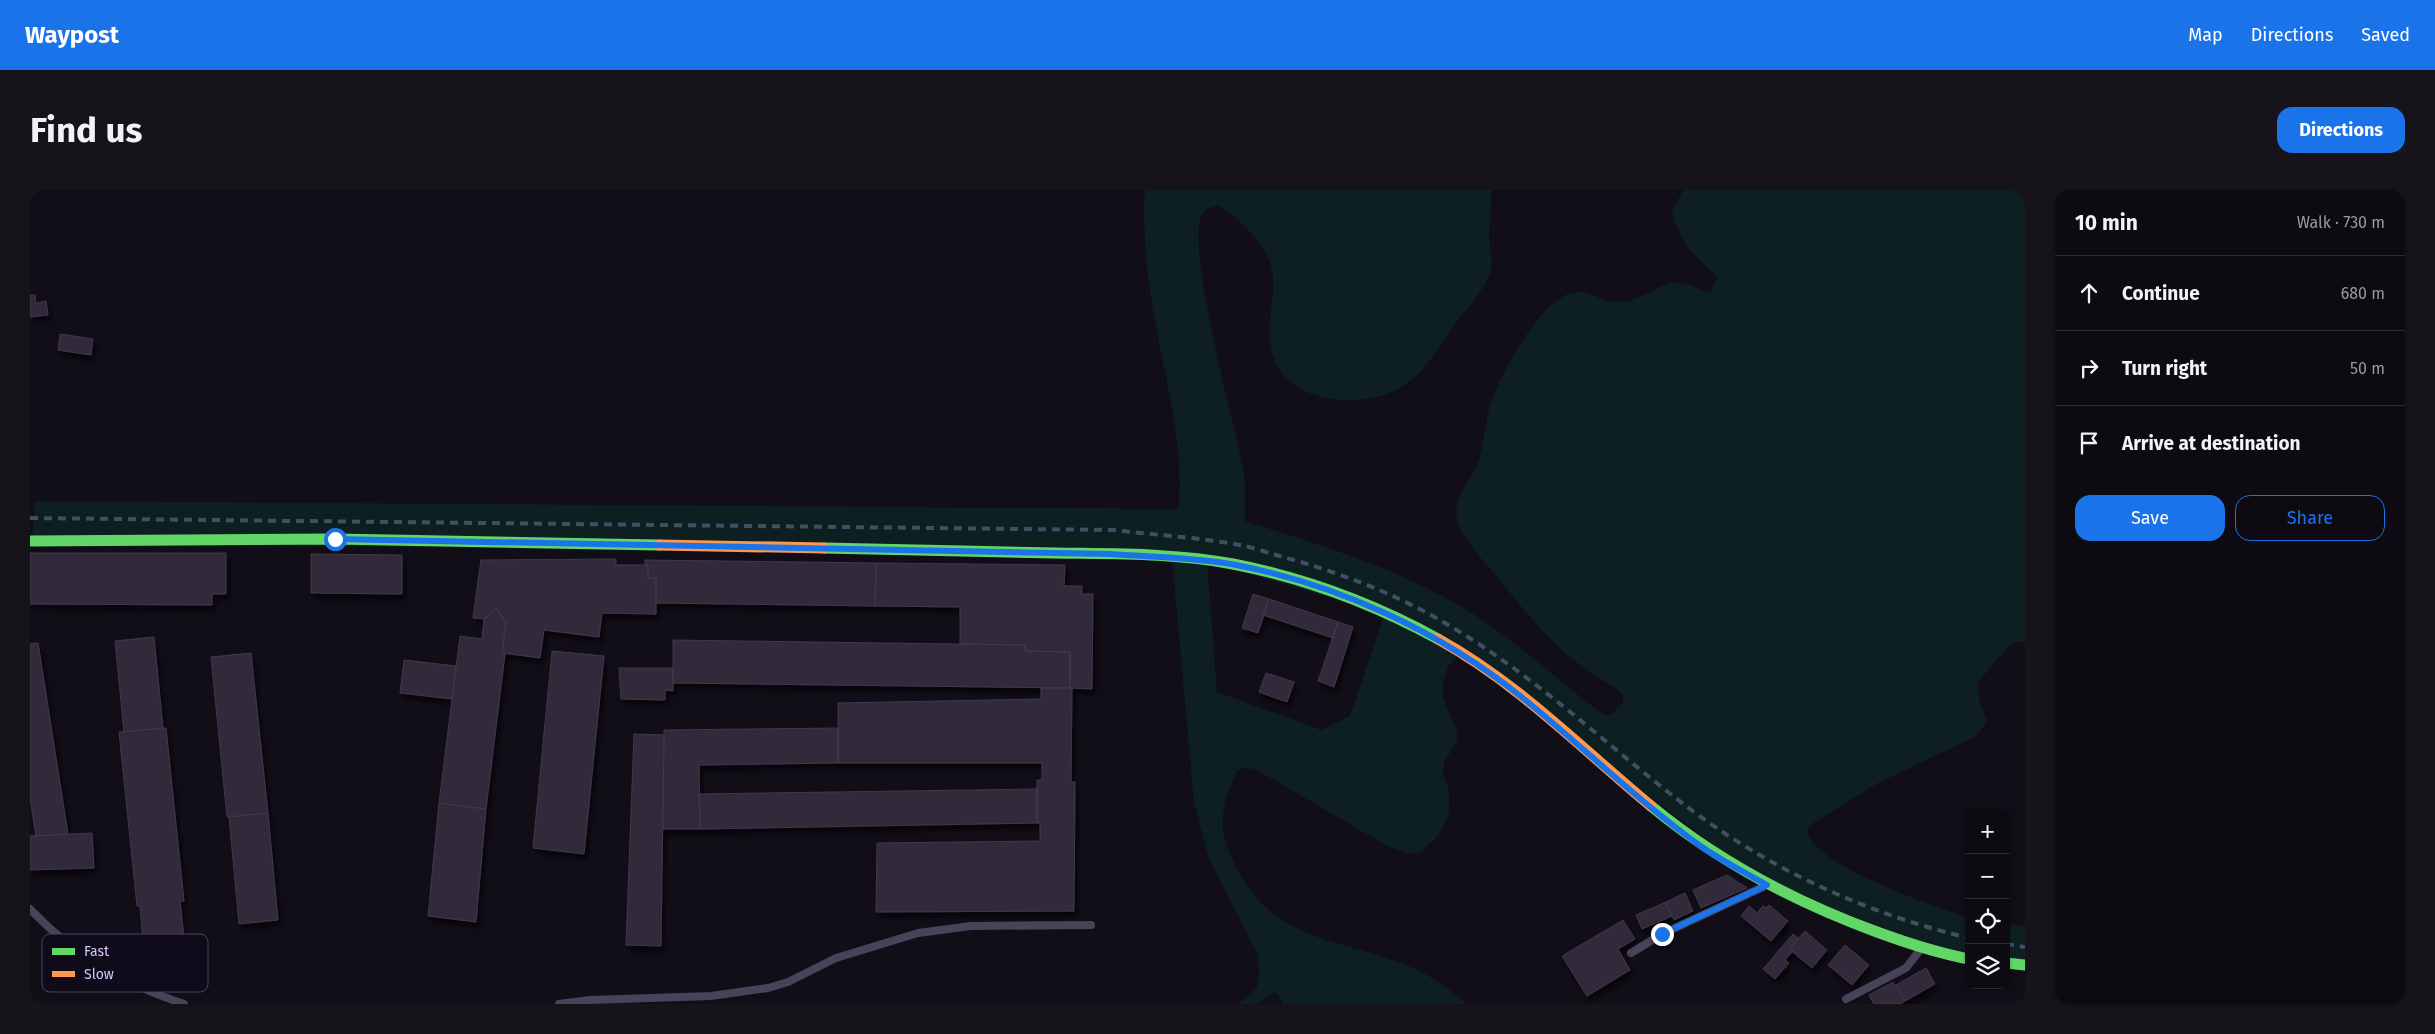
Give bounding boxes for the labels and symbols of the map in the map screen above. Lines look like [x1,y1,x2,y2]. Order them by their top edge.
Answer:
route start [324,528,347,551]
route end [1651,923,1674,946]
legend [42,934,208,992]
text: Fast [84,943,110,960]
text: Slow [84,966,114,983]

